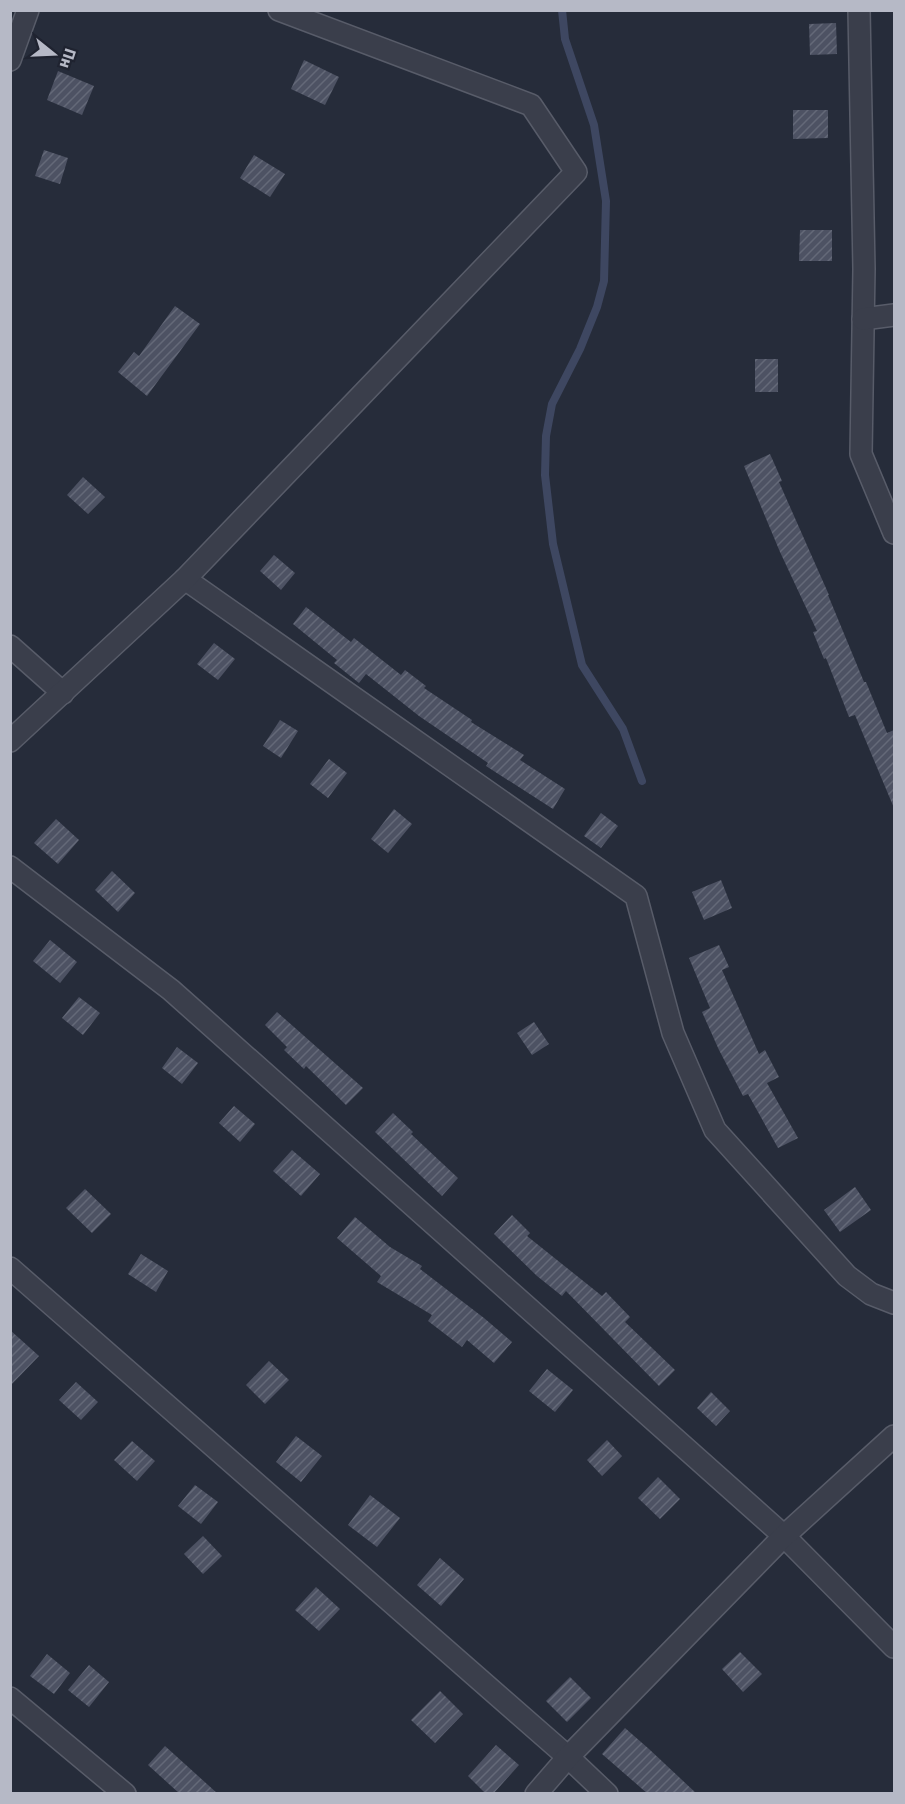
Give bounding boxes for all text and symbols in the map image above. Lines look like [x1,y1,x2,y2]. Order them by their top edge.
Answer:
north arrow [24,24,84,84]
text: Пн [56,46,80,71]

